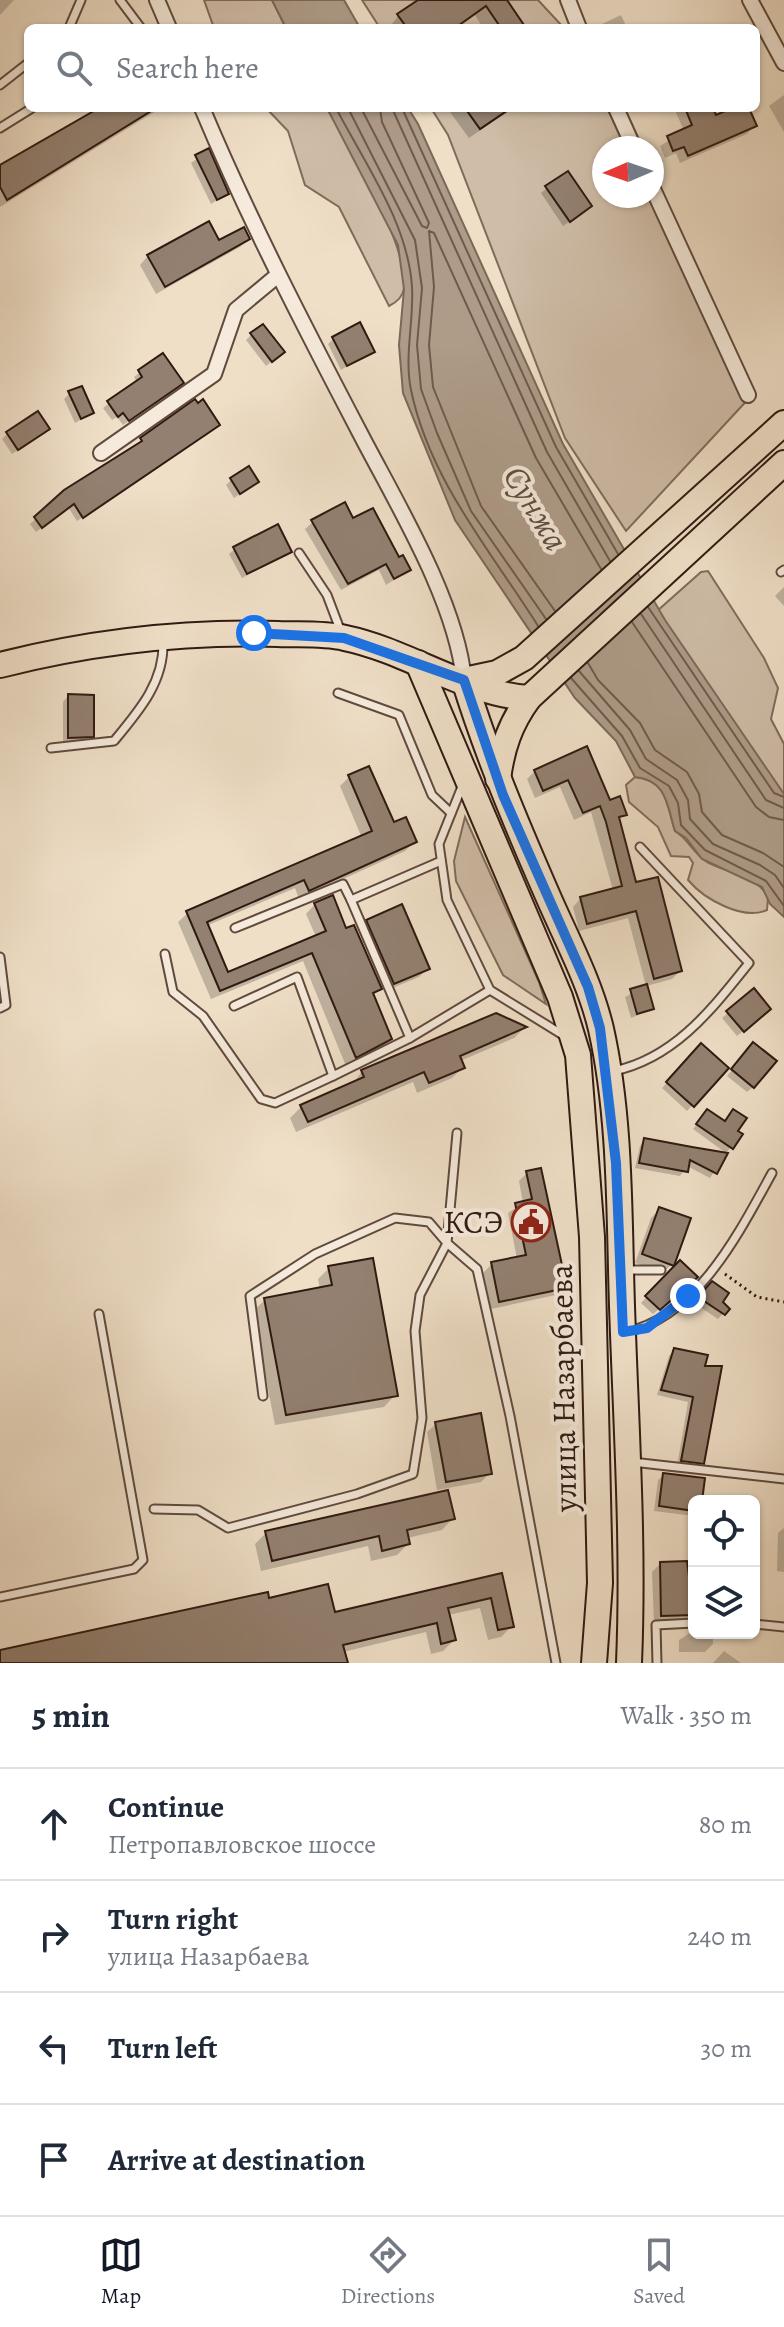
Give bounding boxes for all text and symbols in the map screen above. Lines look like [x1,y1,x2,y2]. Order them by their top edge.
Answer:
search box [24,24,760,112]
icon: search [52,46,96,90]
text: Search here [116,48,259,88]
north arrow [592,136,664,208]
water label: Сунжа [492,457,580,559]
route start [236,615,272,651]
place label: КСЭ [443,1200,503,1244]
public building icon: КСЭ [510,1201,552,1243]
street label: улица Назарбаева [539,1264,587,1513]
route end [670,1278,706,1314]
map controls [688,1495,760,1639]
button: locate [688,1495,760,1567]
button: layers [688,1567,760,1639]
text: 5 min [32,1692,110,1739]
text: Walk · 350 m [620,1698,752,1733]
text: Continue [108,1787,224,1827]
icon: ahead [32,1802,76,1846]
text: 80 m [699,1807,752,1842]
text: Петропавловское шоссе [108,1827,376,1862]
text: Turn right [108,1899,238,1939]
icon: right [32,1914,76,1958]
text: 240 m [687,1919,752,1954]
text: улица Назарбаева [108,1939,309,1974]
icon: left [32,2026,76,2070]
text: Turn left [108,2028,217,2068]
text: 30 m [701,2031,752,2066]
icon: arrive [32,2138,76,2182]
text: Arrive at destination [108,2140,365,2180]
tab: Map [99,2233,143,2311]
tab: Directions [341,2233,435,2311]
tab: Saved [633,2233,685,2311]

